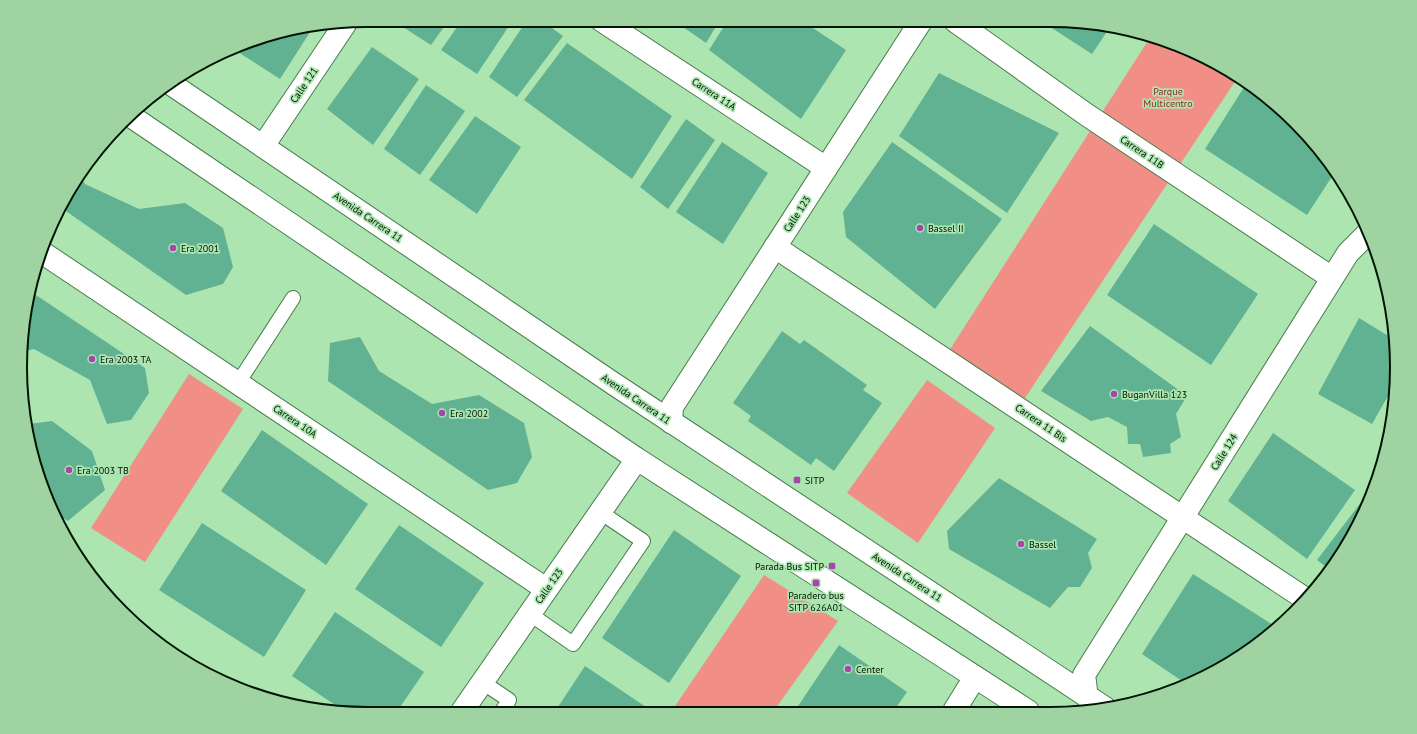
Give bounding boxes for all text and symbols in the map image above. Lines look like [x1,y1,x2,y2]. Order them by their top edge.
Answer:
street label: Calle 121 [287,65,321,105]
street label: Carrera 11A [689,75,739,113]
park label: Parque Multicentro [1143,85,1193,110]
street label: Carrera 11B [1118,133,1167,171]
street label: Avenida Carrera 11 [331,189,405,245]
street label: Calle 123 [781,193,813,235]
place label: Bassel II [928,222,964,235]
marker: Bassel II [915,223,925,233]
place label: Era 2001 [181,242,219,255]
marker: Era 2001 [168,243,178,253]
place label: Era 2003 TA [100,353,151,366]
marker: Era 2003 TA [87,354,97,364]
street label: Avenida Carrera 11 [599,371,673,427]
place label: BuganVilla 123 [1122,388,1187,401]
marker: BuganVilla 123 [1109,389,1119,399]
street label: Carrera 11 Bis [1013,401,1069,445]
street label: Carrera 10A [271,402,320,440]
place label: Era 2002 [450,407,488,420]
marker: Era 2002 [437,408,447,418]
street label: Calle 124 [1208,431,1241,473]
place label: Era 2003 TB [77,464,129,477]
marker: Era 2003 TB [64,465,74,475]
place label: SITP [805,474,825,487]
marker: SITP [792,475,802,485]
place label: Bassel [1029,538,1056,551]
marker: Bassel [1016,539,1026,549]
street label: Avenida Carrera 11 [870,550,944,604]
place label: Parada Bus SITP [755,560,824,573]
marker: Parada Bus SITP [827,561,837,571]
street label: Calle 123 [532,566,566,606]
marker: Paradero bus SITP 626A01 [811,578,821,588]
place label: Paradero bus SITP 626A01 [788,589,844,614]
place label: Center [856,663,884,676]
marker: Center [843,664,853,674]

